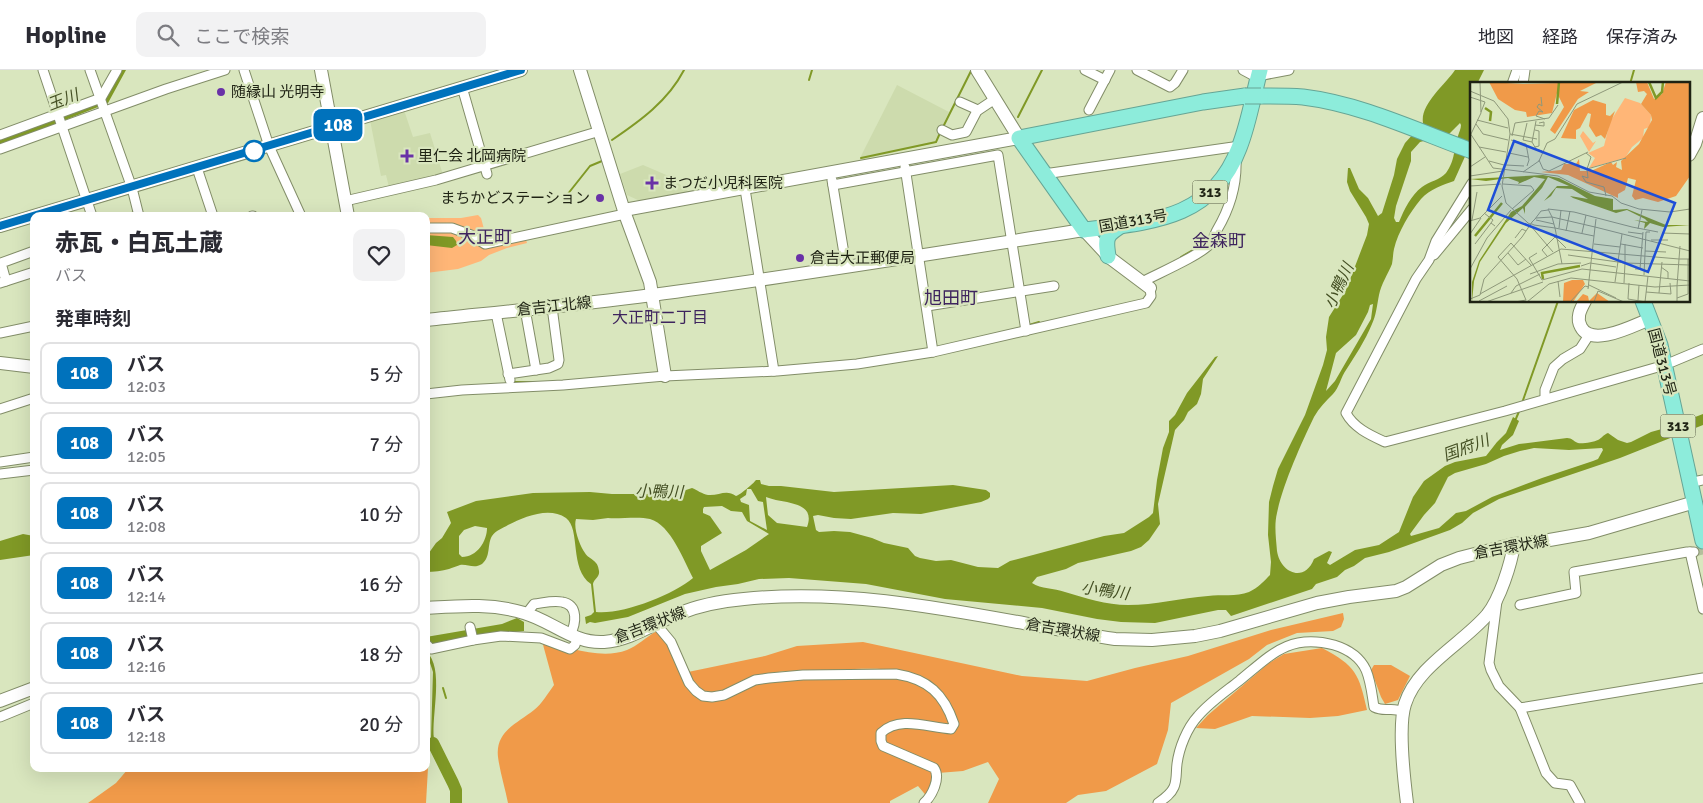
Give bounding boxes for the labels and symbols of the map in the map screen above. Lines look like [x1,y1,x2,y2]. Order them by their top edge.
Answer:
inset map [1470,82,1690,302]
place label: 随縁山 光明寺 [231,83,324,101]
water label: 玉川 [44,84,83,115]
marker: 随縁山 光明寺 [215,86,227,98]
line badge: 108 [309,109,367,141]
unlabelled marker [243,140,265,162]
place label: 里仁会 北岡病院 [418,147,526,165]
marker: 里仁会 北岡病院 [400,149,414,163]
place label: まつだ小児科医院 [663,174,783,192]
marker: まつだ小児科医院 [645,176,659,190]
road number: 313 [1192,180,1228,204]
place label: まちかどステーション [440,189,590,207]
marker: まちかどステーション [594,192,606,204]
street label: 国道313号 [1097,206,1169,236]
district label: 大正町 [458,226,512,248]
district label: 金森町 [1192,230,1246,252]
place label: 倉吉大正郵便局 [810,249,915,267]
marker: 倉吉大正郵便局 [794,252,806,264]
water label: 小鴨川 [1320,258,1359,312]
district label: 旭田町 [924,287,978,309]
street label: 倉吉江北線 [516,293,592,319]
district label: 大正町二丁目 [612,308,708,328]
street label: 国道313号 [1644,326,1680,398]
road number: 313 [1660,414,1696,438]
water label: 国府川 [1440,430,1494,466]
water label: 小鴨川 [635,482,685,502]
street label: 倉吉環状線 [1472,532,1550,562]
water label: 小鴨川 [1080,578,1132,605]
street label: 倉吉環状線 [612,603,688,647]
street label: 倉吉環状線 [1024,615,1102,645]

